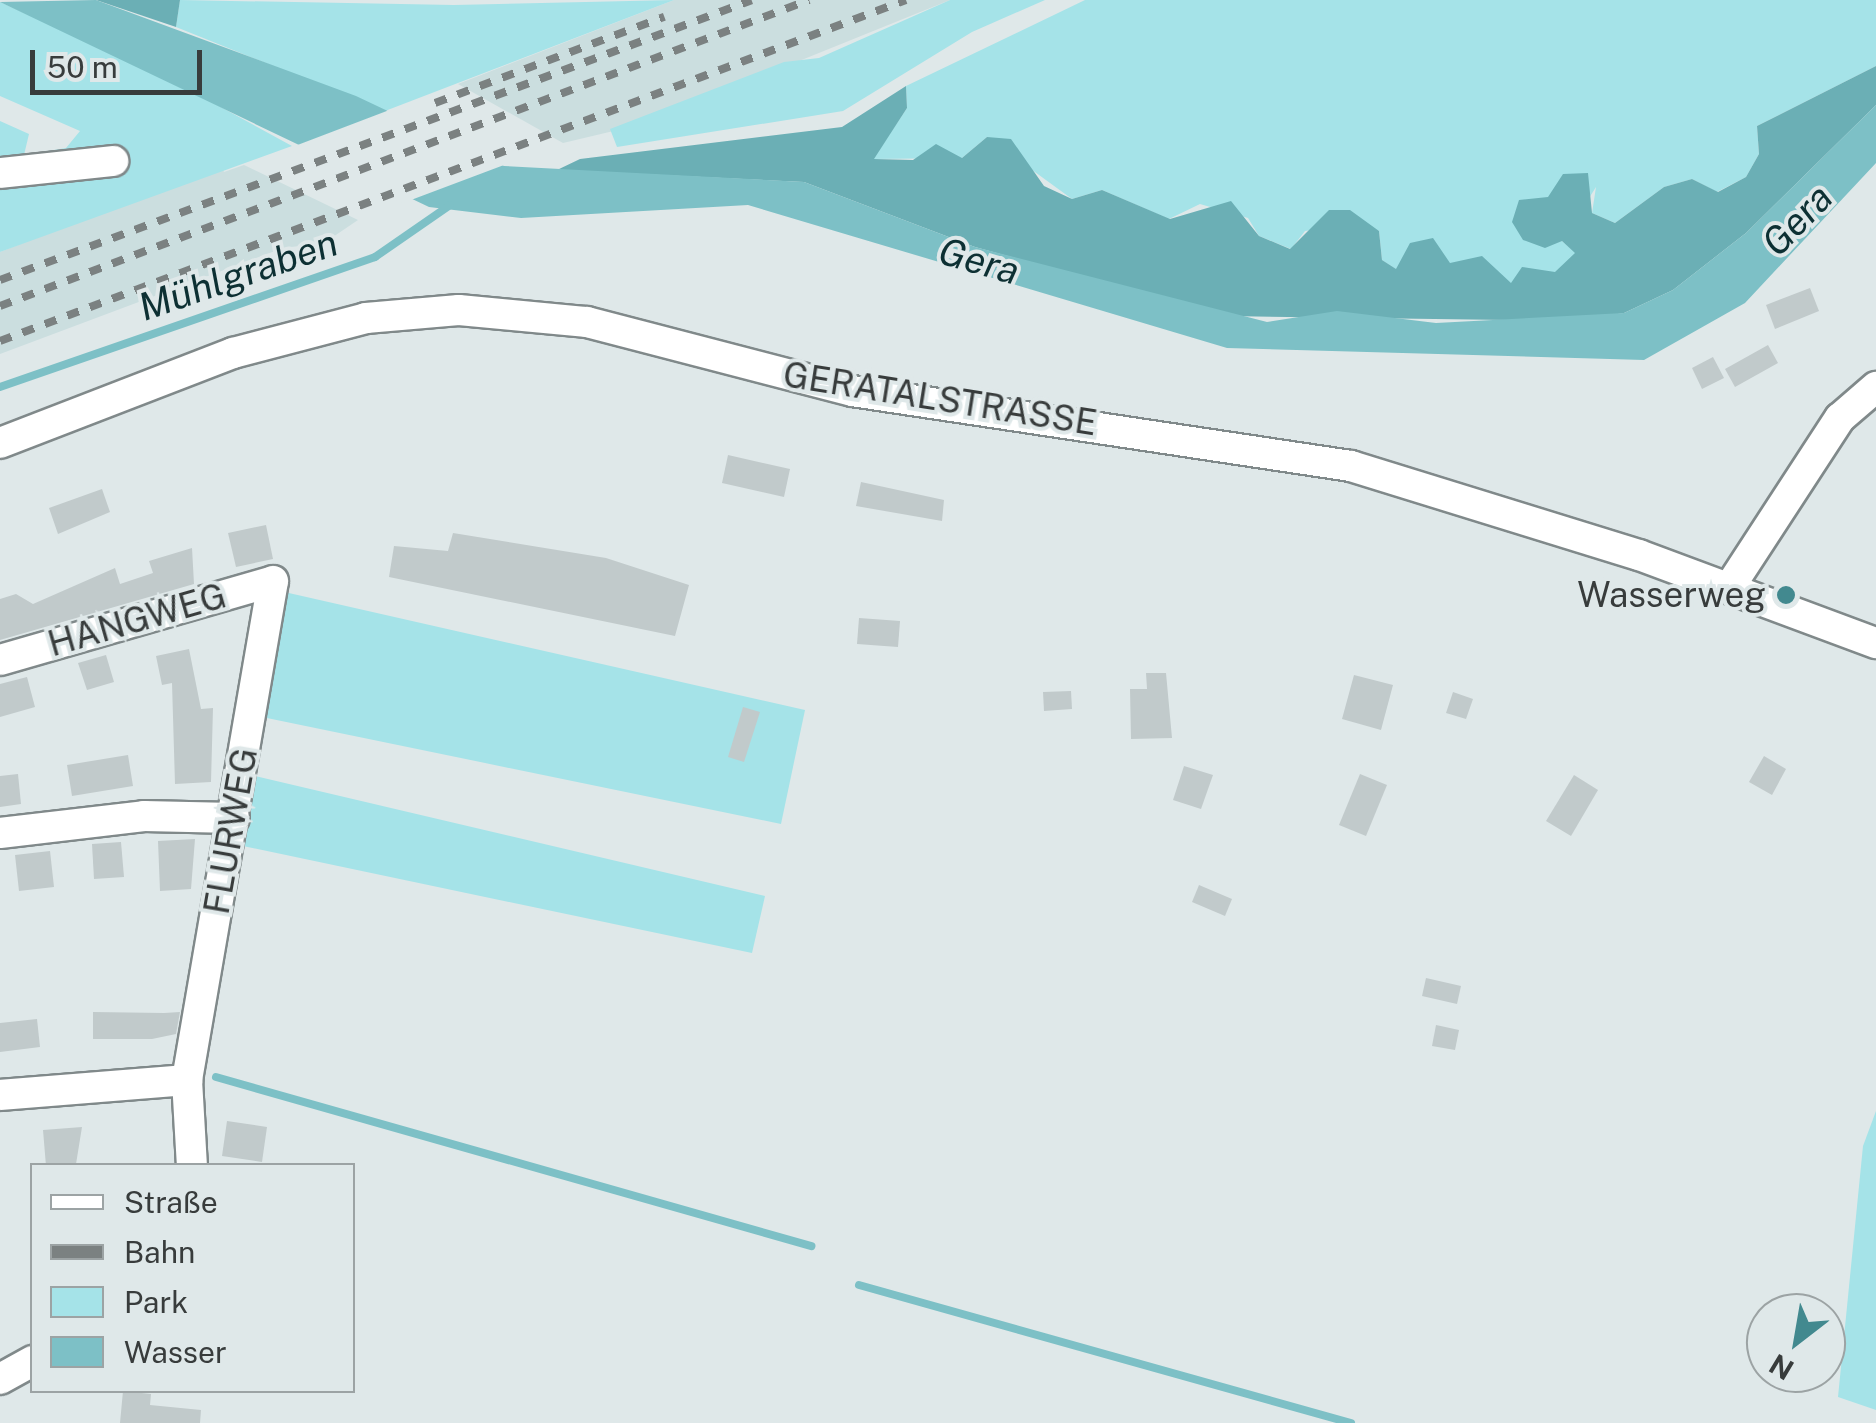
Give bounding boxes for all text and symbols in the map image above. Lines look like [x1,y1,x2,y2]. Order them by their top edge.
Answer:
scale bar [35,30,208,92]
text: 50 m [47,49,118,85]
water label: Gera [1752,175,1842,265]
water label: Mühlgraben [133,220,343,330]
water label: Gera [934,228,1024,294]
street label: GERATALSTRASSE [780,353,1100,445]
place label: Wasserweg [1577,574,1766,616]
street label: HANGWEG [43,575,231,665]
marker: Wasserweg [1775,584,1797,606]
street label: FLURWEG [196,745,266,917]
legend [30,1163,355,1393]
text: Straße [124,1184,218,1220]
text: Bahn [124,1234,195,1270]
text: Park [124,1284,188,1320]
north arrow [1746,1293,1846,1393]
text: Wasser [124,1334,227,1370]
text: N [1763,1348,1799,1387]

